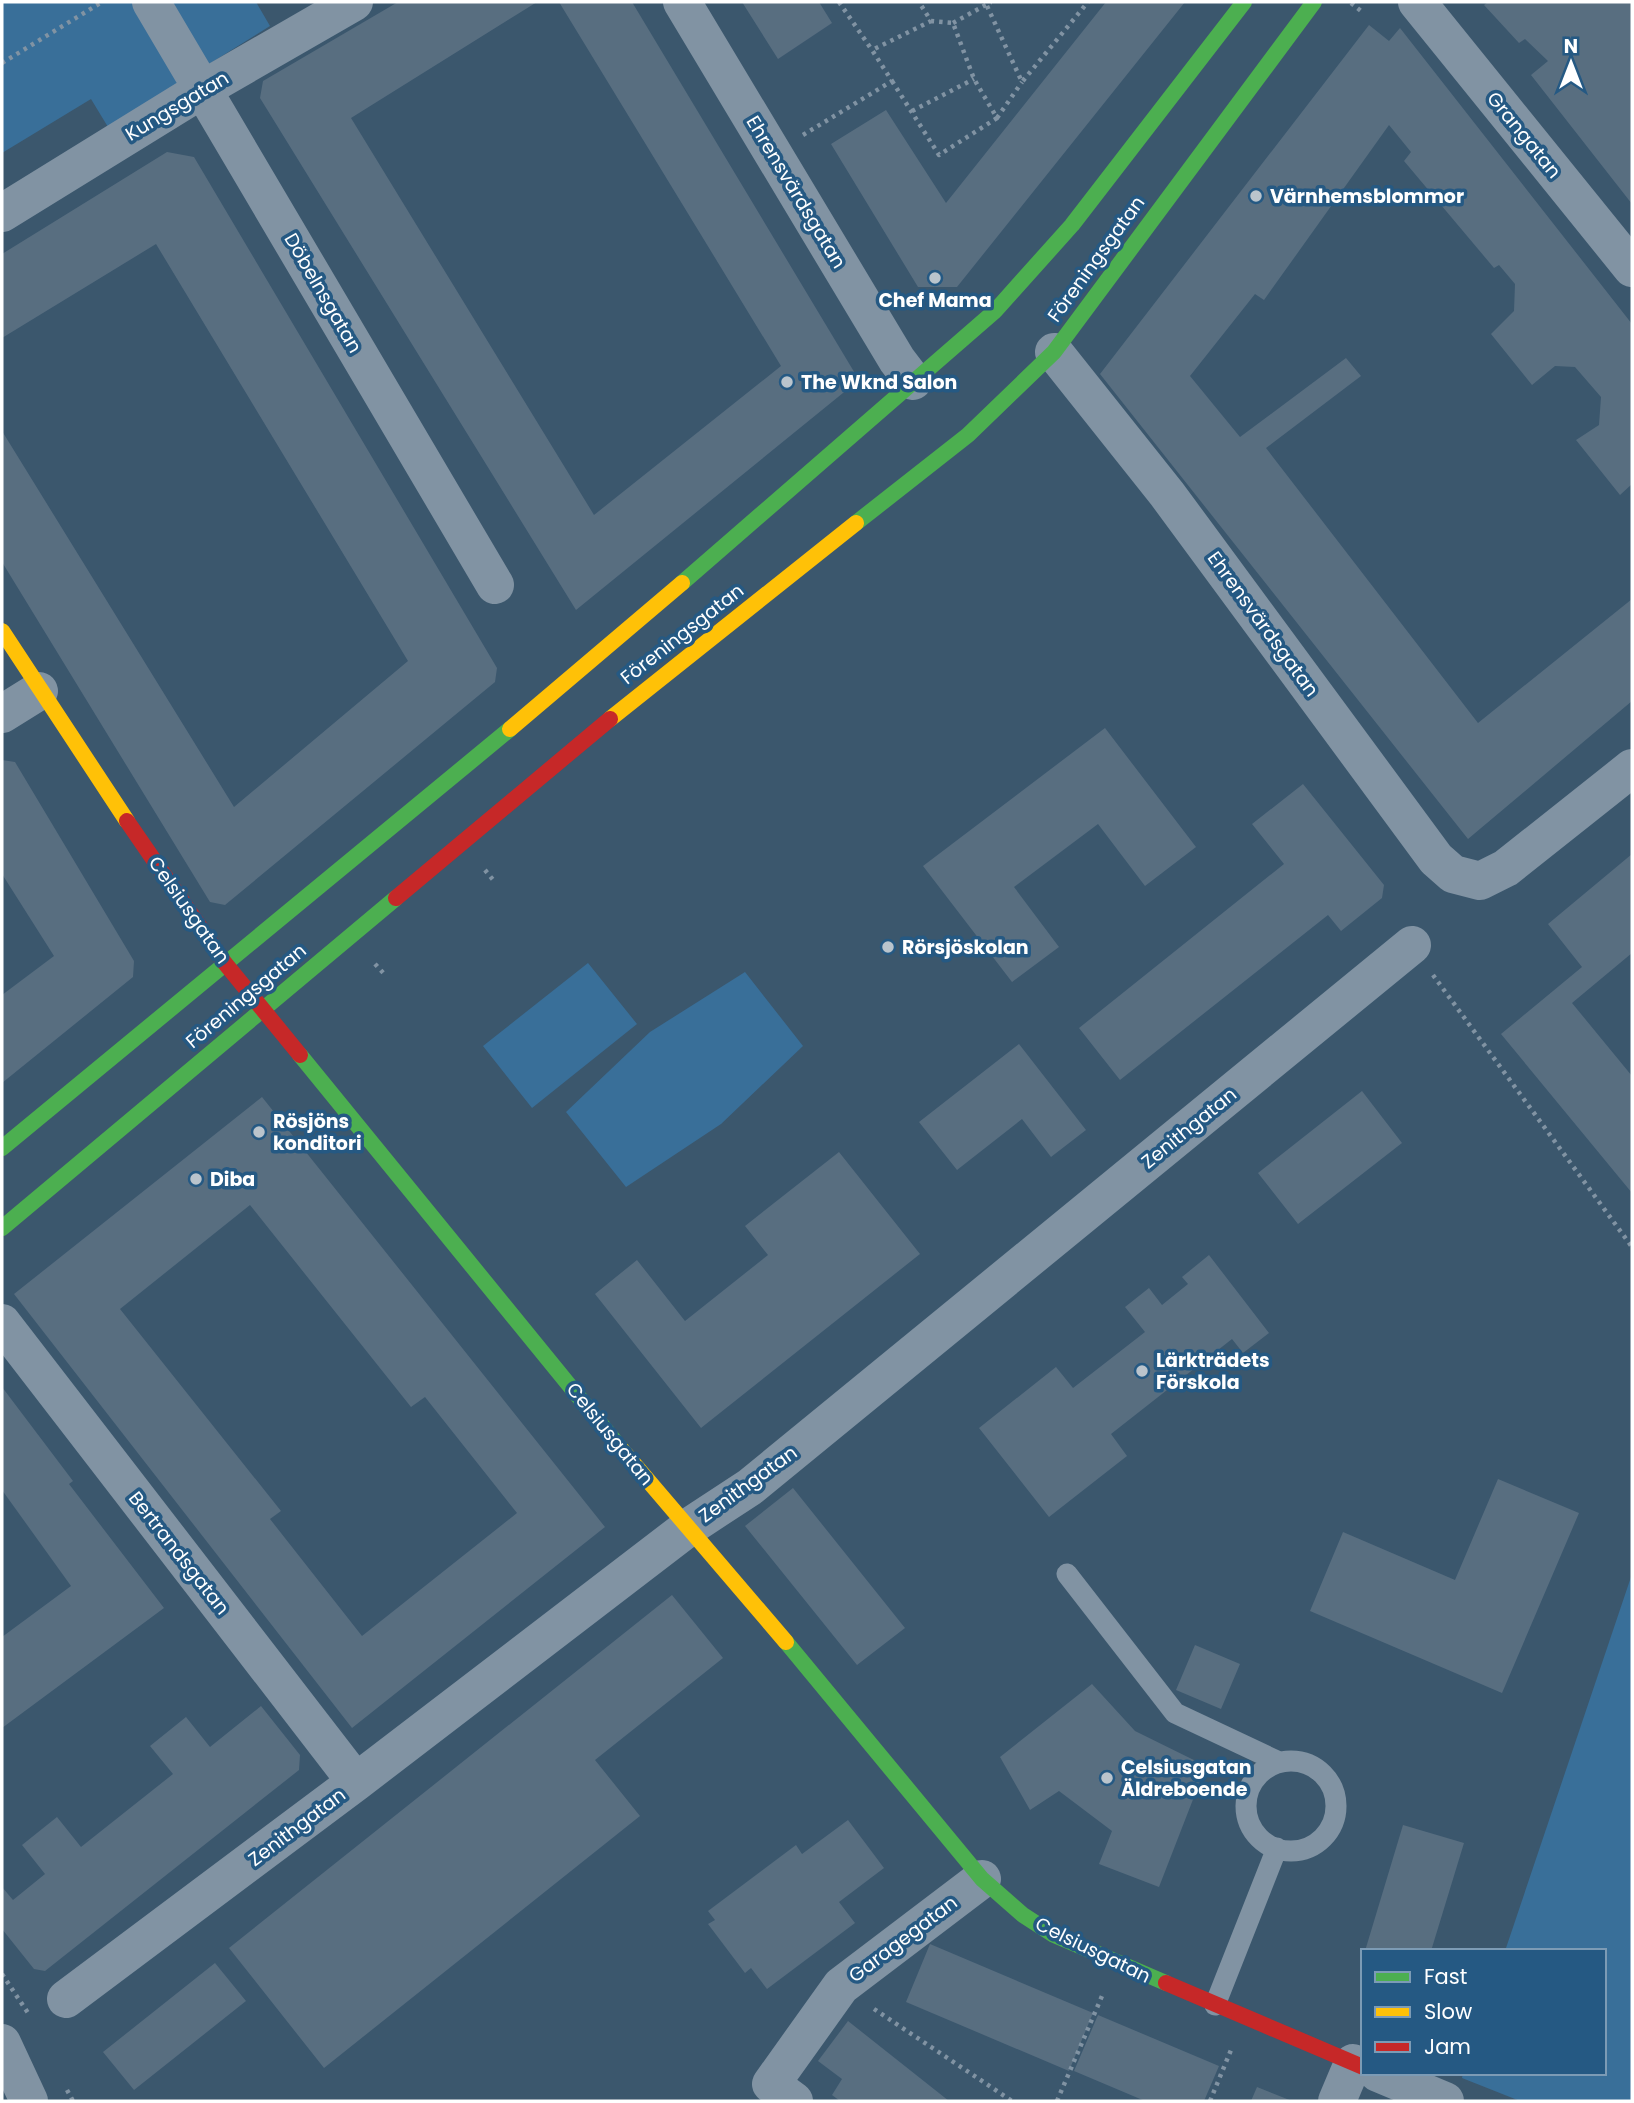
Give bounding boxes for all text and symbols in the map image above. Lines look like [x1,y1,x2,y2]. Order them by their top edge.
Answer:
north arrow [1536,28,1606,98]
text: N [1564,33,1578,60]
street label: Kungsgatan [120,65,234,147]
street label: Grangatan [1481,86,1567,184]
street label: Ehrensvärdsgatan [740,111,852,273]
place label: Värnhemsblommor [1270,183,1464,210]
marker: Värnhemsblommor [1248,188,1264,204]
street label: Föreningsgatan [1041,190,1151,328]
street label: Döbelnsgatan [278,228,368,358]
marker: Chef Mama [927,270,943,286]
place label: Chef Mama [878,287,992,314]
place label: The Wknd Salon [801,369,957,396]
marker: The Wknd Salon [779,374,795,390]
street label: Ehrensvärdsgatan [1201,546,1325,702]
street label: Föreningsgatan [615,577,749,691]
street label: Celsiusgatan [142,851,236,969]
place label: Rörsjöskolan [902,934,1029,961]
street label: Föreningsgatan [180,937,312,1055]
marker: Rörsjöskolan [880,939,896,955]
street label: Zenithgatan [1136,1081,1242,1175]
place label: Rösjöns konditori [273,1108,362,1157]
marker: Rösjöns konditori [251,1124,267,1140]
place label: Diba [210,1166,255,1193]
marker: Diba [188,1171,204,1187]
place label: Lärkträdets Förskola [1156,1347,1270,1396]
marker: Lärkträdets Förskola [1134,1363,1150,1379]
street label: Celsiusgatan [560,1377,660,1491]
street label: Zenithgatan [693,1439,803,1529]
street label: Bertrandsgatan [122,1486,236,1620]
place label: Celsiusgatan Äldreboende [1121,1754,1252,1803]
marker: Celsiusgatan Äldreboende [1099,1770,1115,1786]
street label: Zenithgatan [243,1781,351,1873]
street label: Garagegatan [843,1889,963,1989]
street label: Celsiusgatan [1031,1910,1155,1990]
legend [1361,1949,1606,2075]
text: Fast [1424,1962,1467,1991]
text: Slow [1424,1997,1472,2026]
text: Jam [1424,2032,1471,2061]

